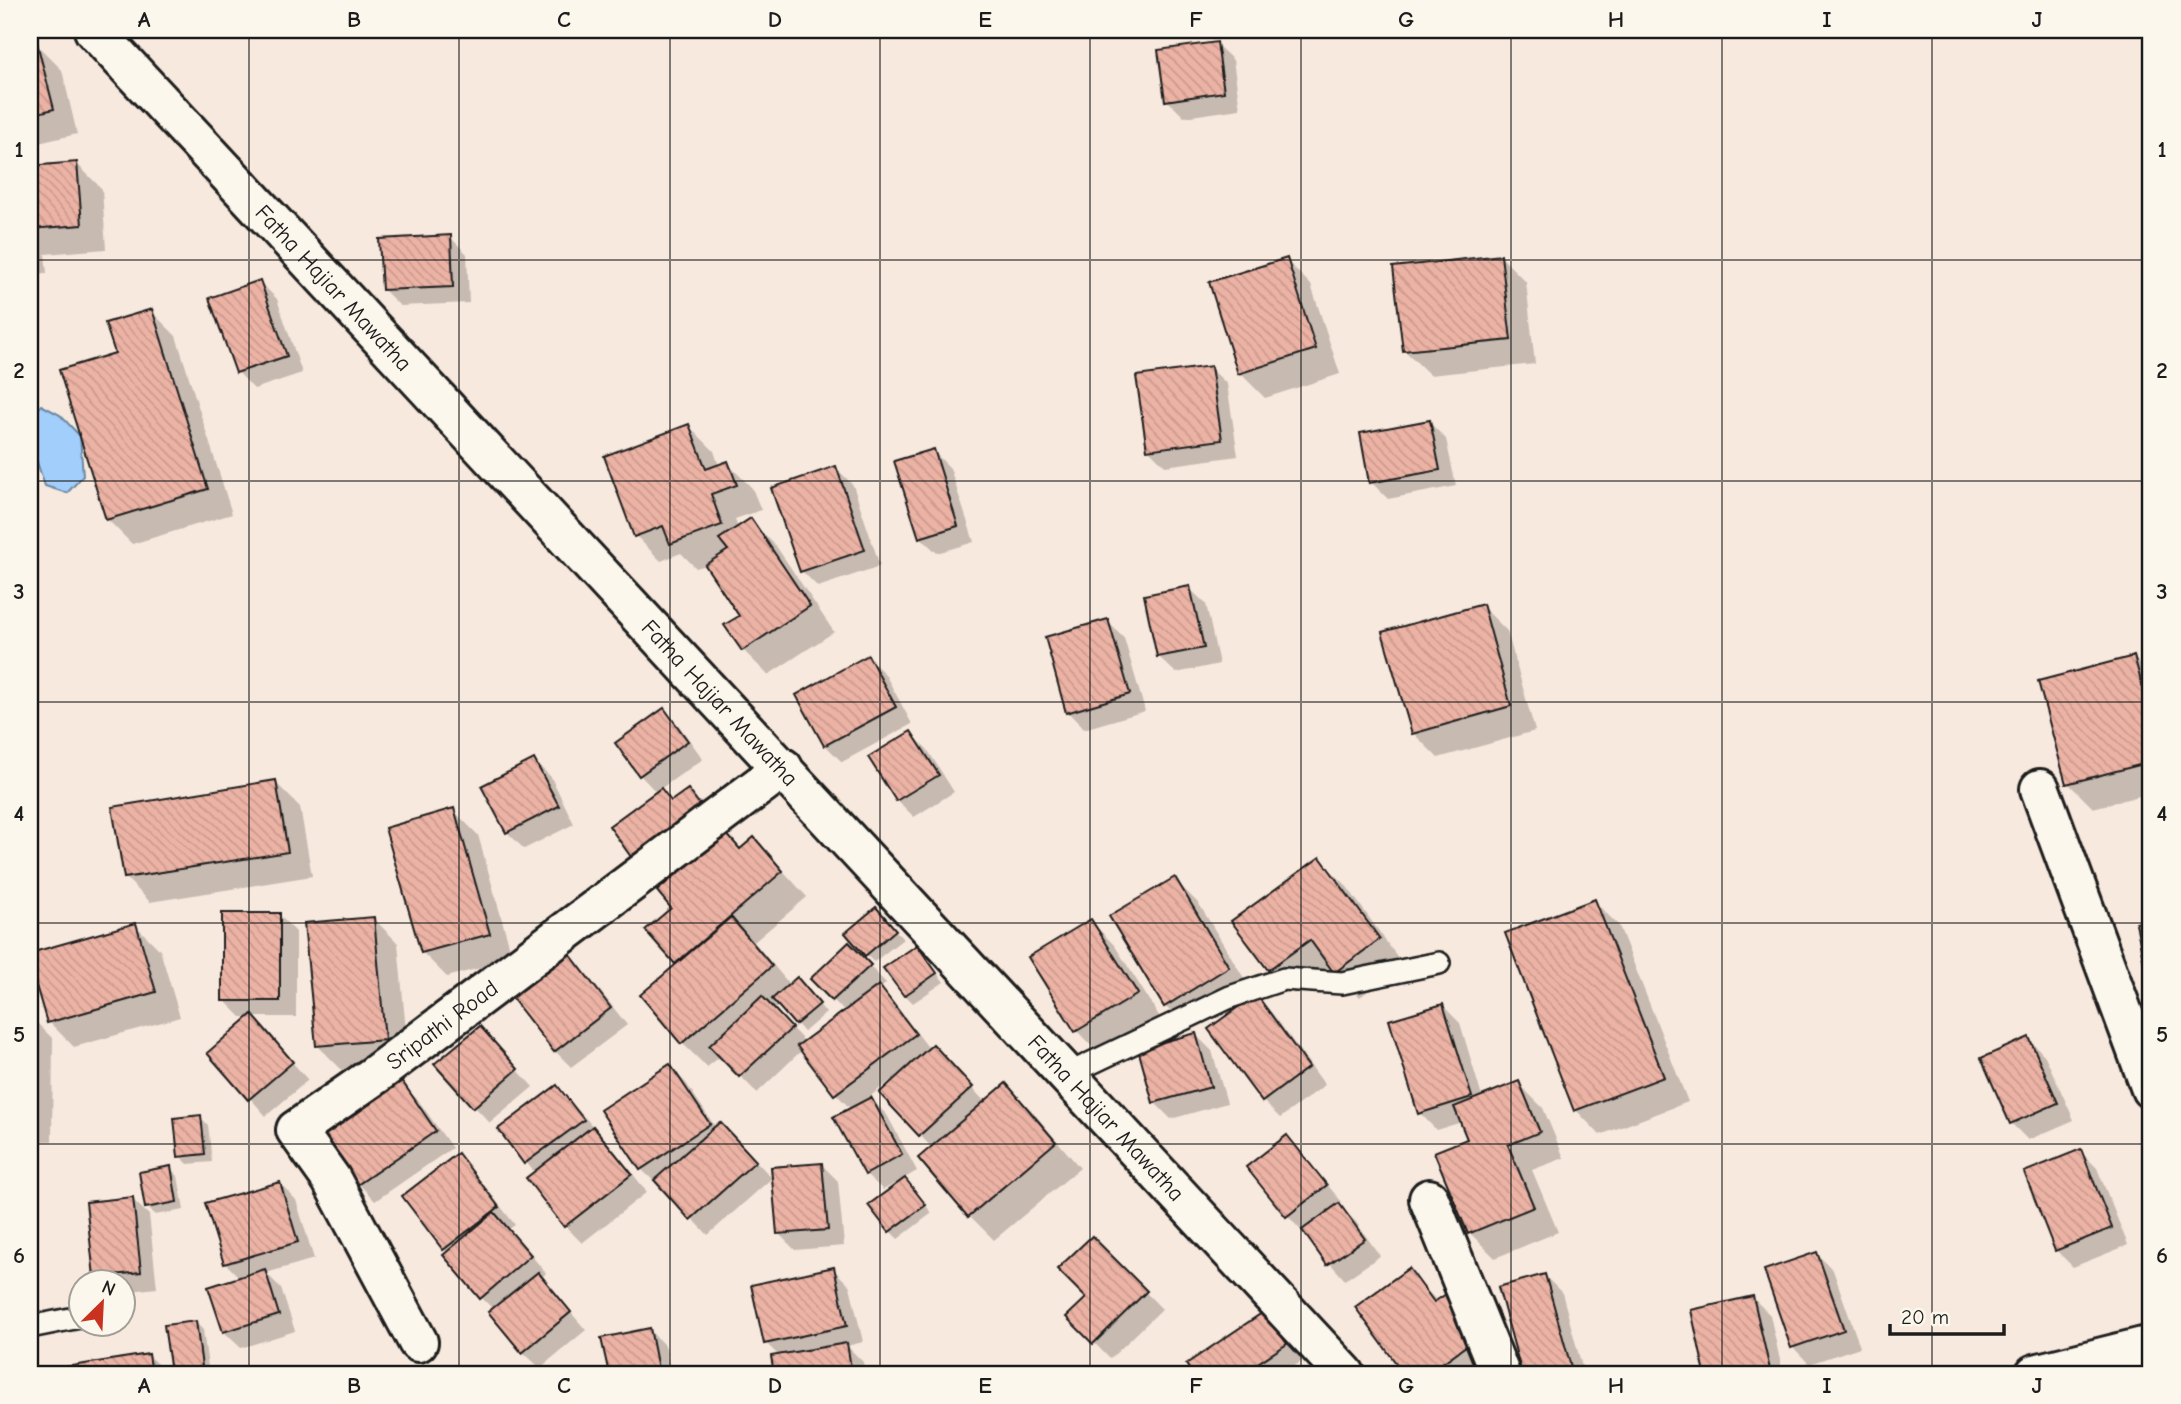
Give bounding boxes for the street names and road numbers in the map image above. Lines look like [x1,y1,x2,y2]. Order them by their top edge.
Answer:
street label: Fatha Hajiar Mawatha [250,199,418,376]
street label: Fatha Hajiar Mawatha [636,614,804,791]
street label: Sripathi Road [381,974,503,1075]
street label: Fatha Hajiar Mawatha [1023,1029,1190,1206]

